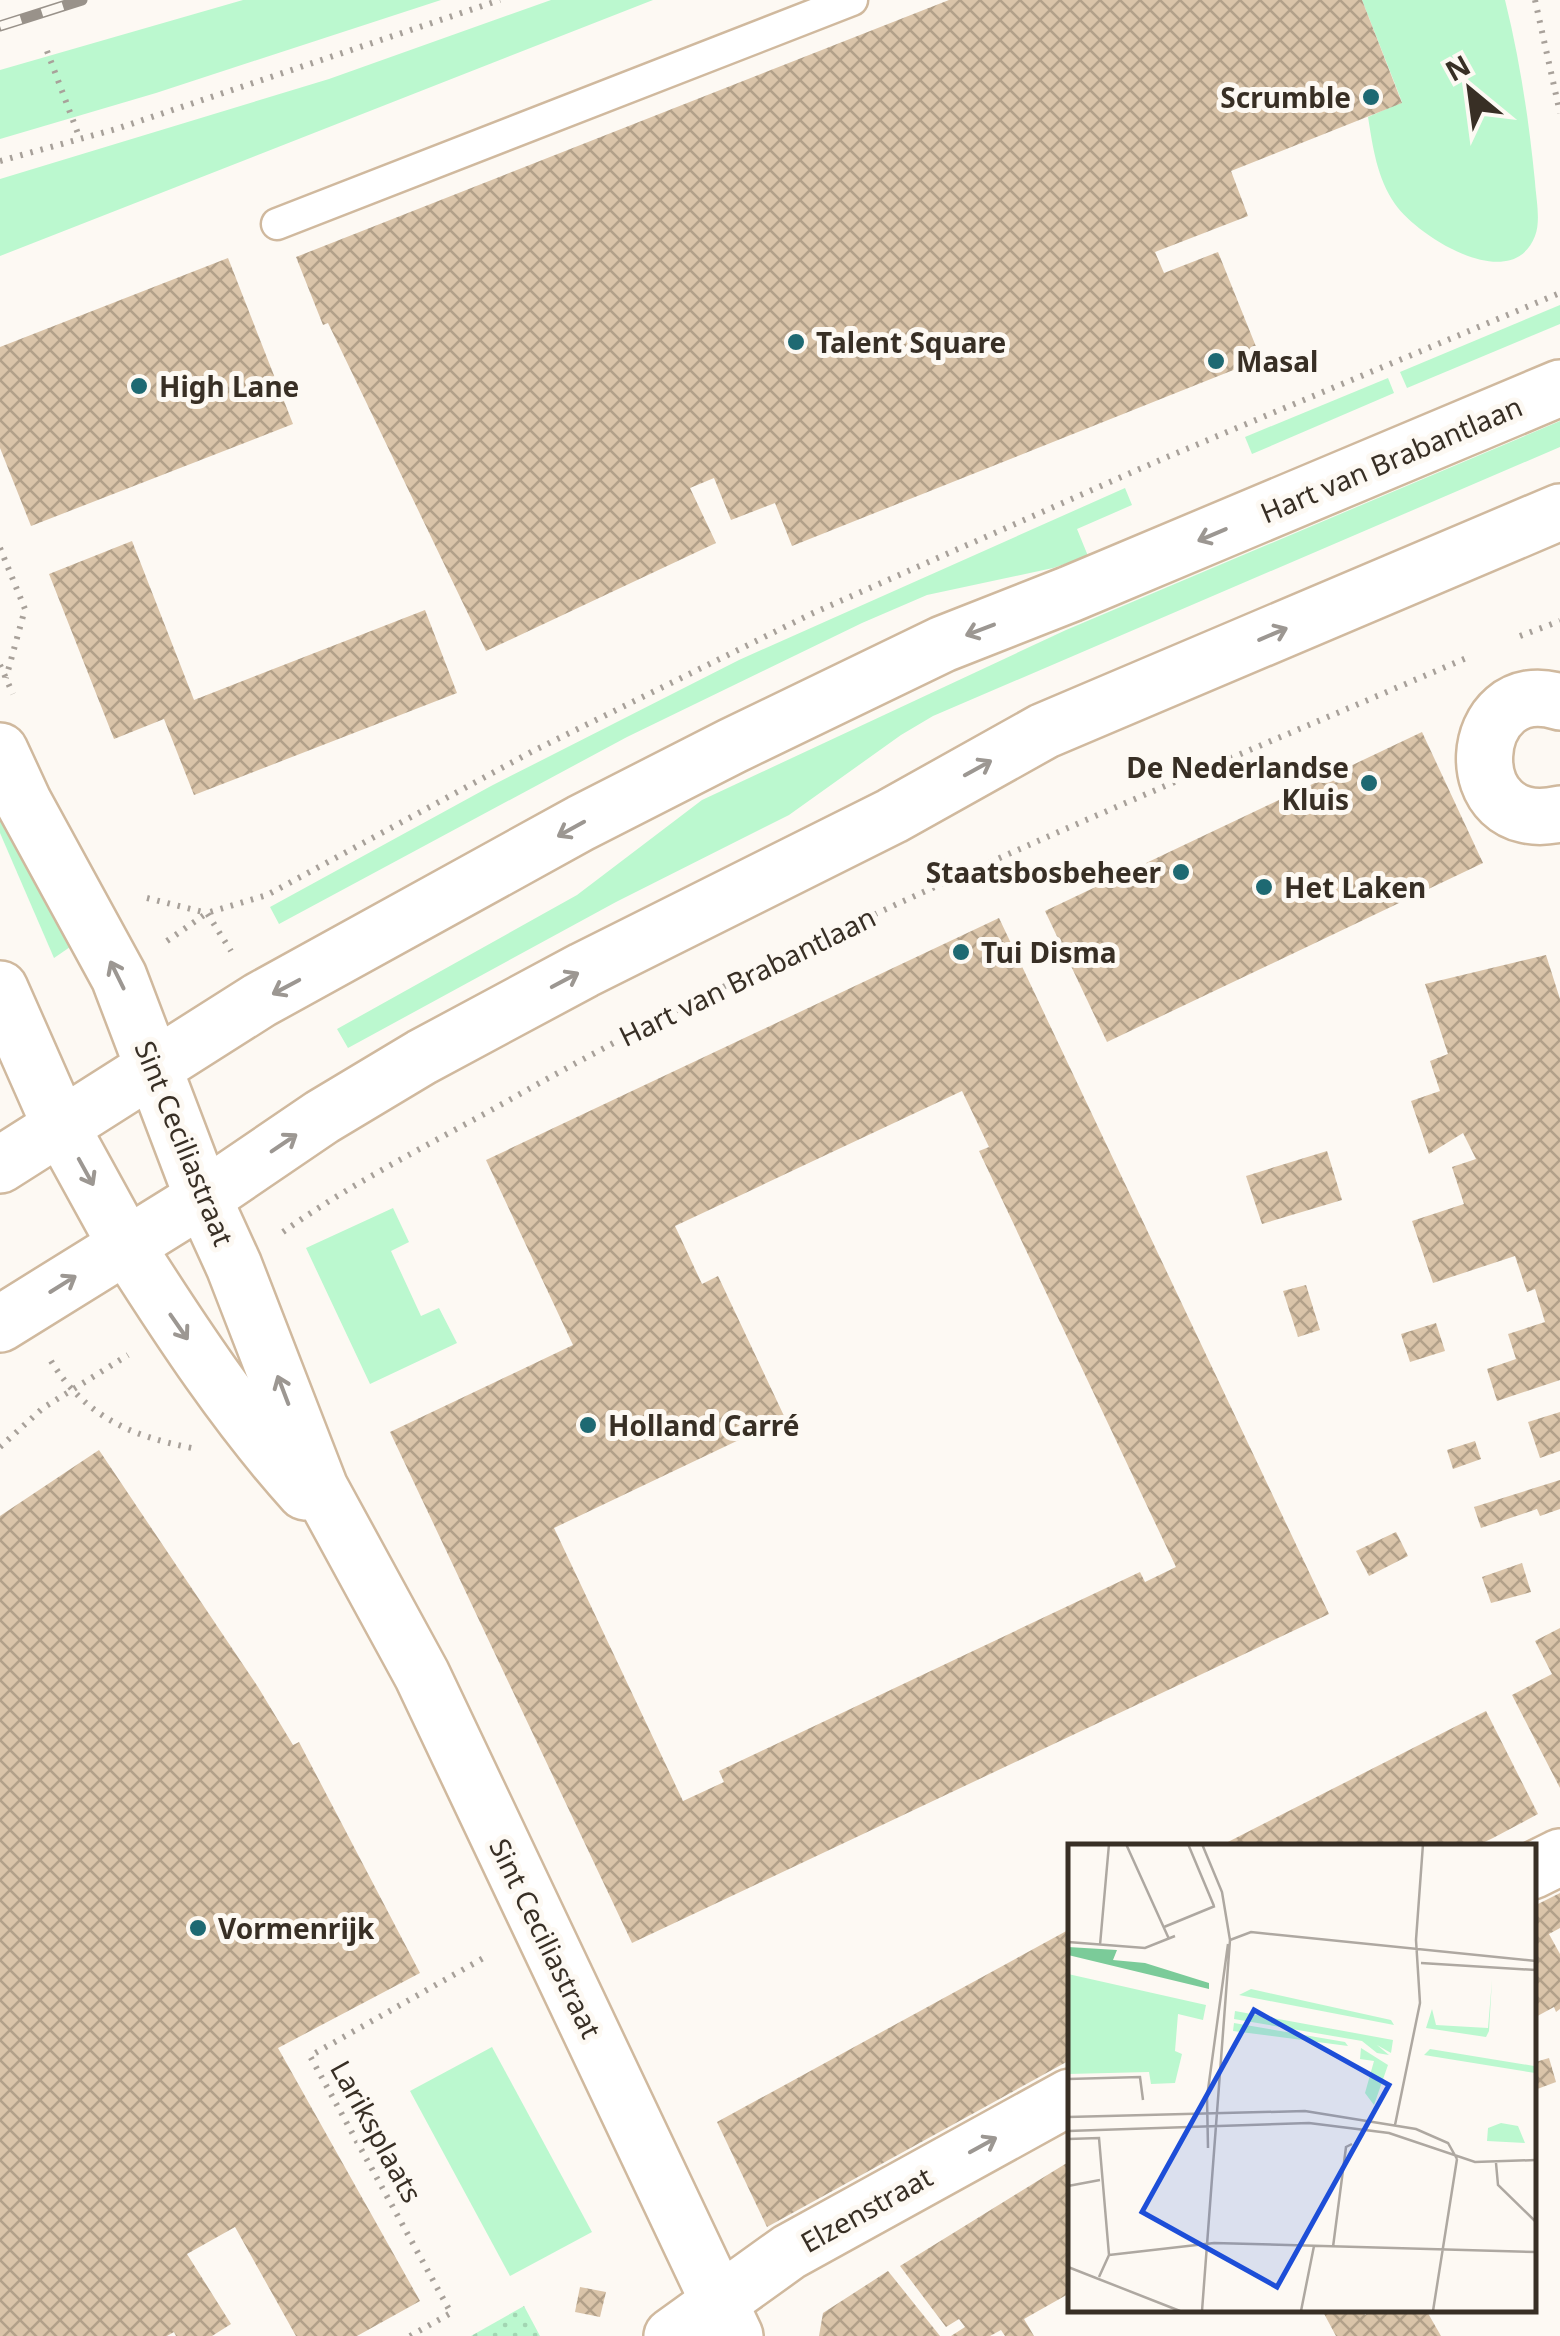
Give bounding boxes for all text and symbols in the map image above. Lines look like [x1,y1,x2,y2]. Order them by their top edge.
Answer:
north arrow [1420,40,1520,140]
text: N [1438,45,1477,89]
place label: Scrumble [1220,78,1351,116]
marker: Scrumble [1360,86,1382,108]
place label: Talent Square [816,323,1006,361]
marker: Talent Square [785,331,807,353]
place label: Masal [1236,342,1318,380]
marker: Masal [1205,350,1227,372]
place label: High Lane [159,367,299,405]
marker: High Lane [128,375,150,397]
street label: Hart van Brabantlaan [1254,387,1528,531]
one-way arrow [1198,527,1228,545]
one-way arrow [965,622,996,640]
one-way arrow [1257,624,1288,642]
place label: De Nederlandse Kluis [1126,748,1349,818]
one-way arrow [962,758,992,778]
marker: De Nederlandse Kluis [1358,772,1380,794]
one-way arrow [556,820,586,840]
place label: Staatsbosbeheer [926,853,1161,891]
marker: Staatsbosbeheer [1170,861,1192,883]
place label: Het Laken [1284,868,1426,906]
marker: Het Laken [1253,876,1275,898]
street label: Hart van Brabantlaan [612,897,882,1055]
place label: Tui Disma [981,933,1117,971]
marker: Tui Disma [950,941,972,963]
one-way arrow [107,961,126,991]
one-way arrow [549,970,579,989]
one-way arrow [272,977,302,997]
street label: Sint Ceciliastraat [127,1035,243,1251]
one-way arrow [269,1133,297,1154]
one-way arrow [76,1157,96,1186]
one-way arrow [48,1274,77,1295]
one-way arrow [169,1312,190,1340]
one-way arrow [273,1375,291,1406]
place label: Holland Carré [608,1406,800,1444]
marker: Holland Carré [577,1414,599,1436]
street label: Sint Ceciliastraat [481,1832,611,2044]
inset map [1068,1844,1535,2311]
place label: Vormenrijk [218,1909,375,1947]
marker: Vormenrijk [187,1917,209,1939]
street label: Lariksplaats [322,2053,432,2209]
one-way arrow [967,2135,997,2155]
street label: Elzenstraat [793,2157,939,2261]

